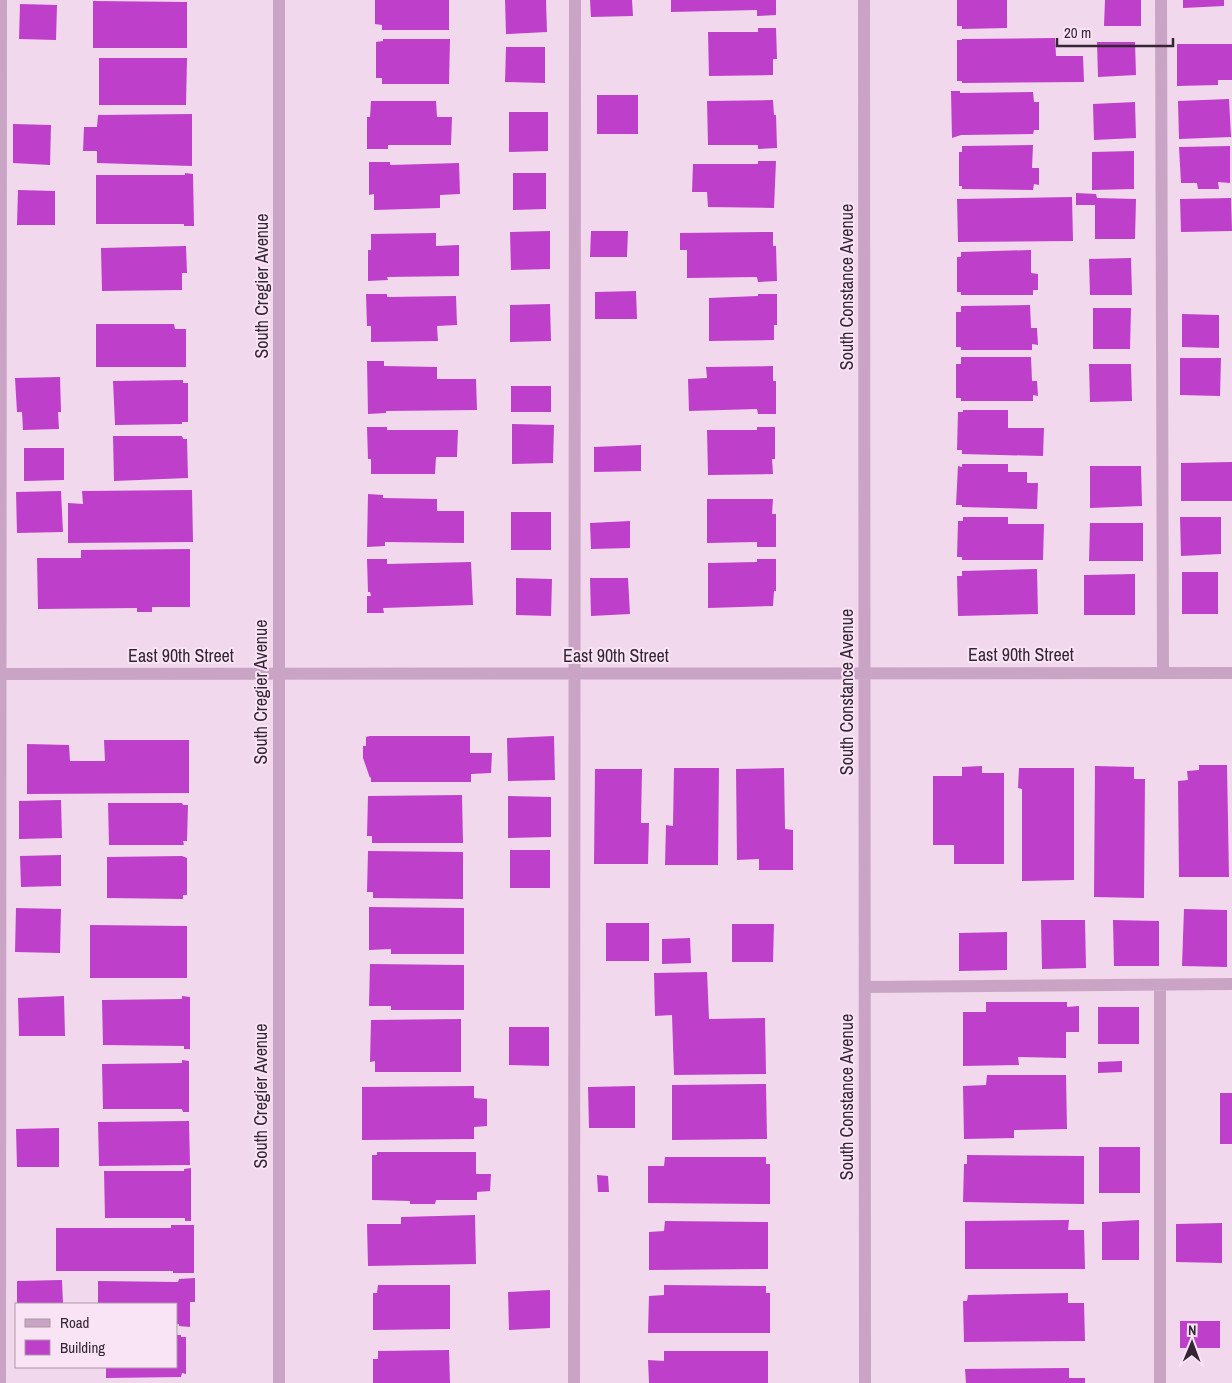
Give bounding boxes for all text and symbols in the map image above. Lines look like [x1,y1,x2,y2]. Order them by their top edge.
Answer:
scale bar [1057,15,1173,47]
text: 20 m [1064,22,1091,43]
street label: South Constance Avenue [834,204,859,370]
street label: South Cregier Avenue [249,214,274,359]
street label: South Constance Avenue [834,609,859,775]
street label: South Cregier Avenue [248,620,273,765]
street label: East 90th Street [968,642,1074,667]
street label: East 90th Street [128,643,234,668]
street label: East 90th Street [563,643,669,668]
street label: South Constance Avenue [834,1014,859,1180]
street label: South Cregier Avenue [248,1024,273,1169]
legend [15,1303,178,1368]
text: Road [60,1312,89,1333]
north arrow [1167,1318,1217,1368]
text: N [1188,1321,1197,1339]
text: Building [60,1337,105,1358]

